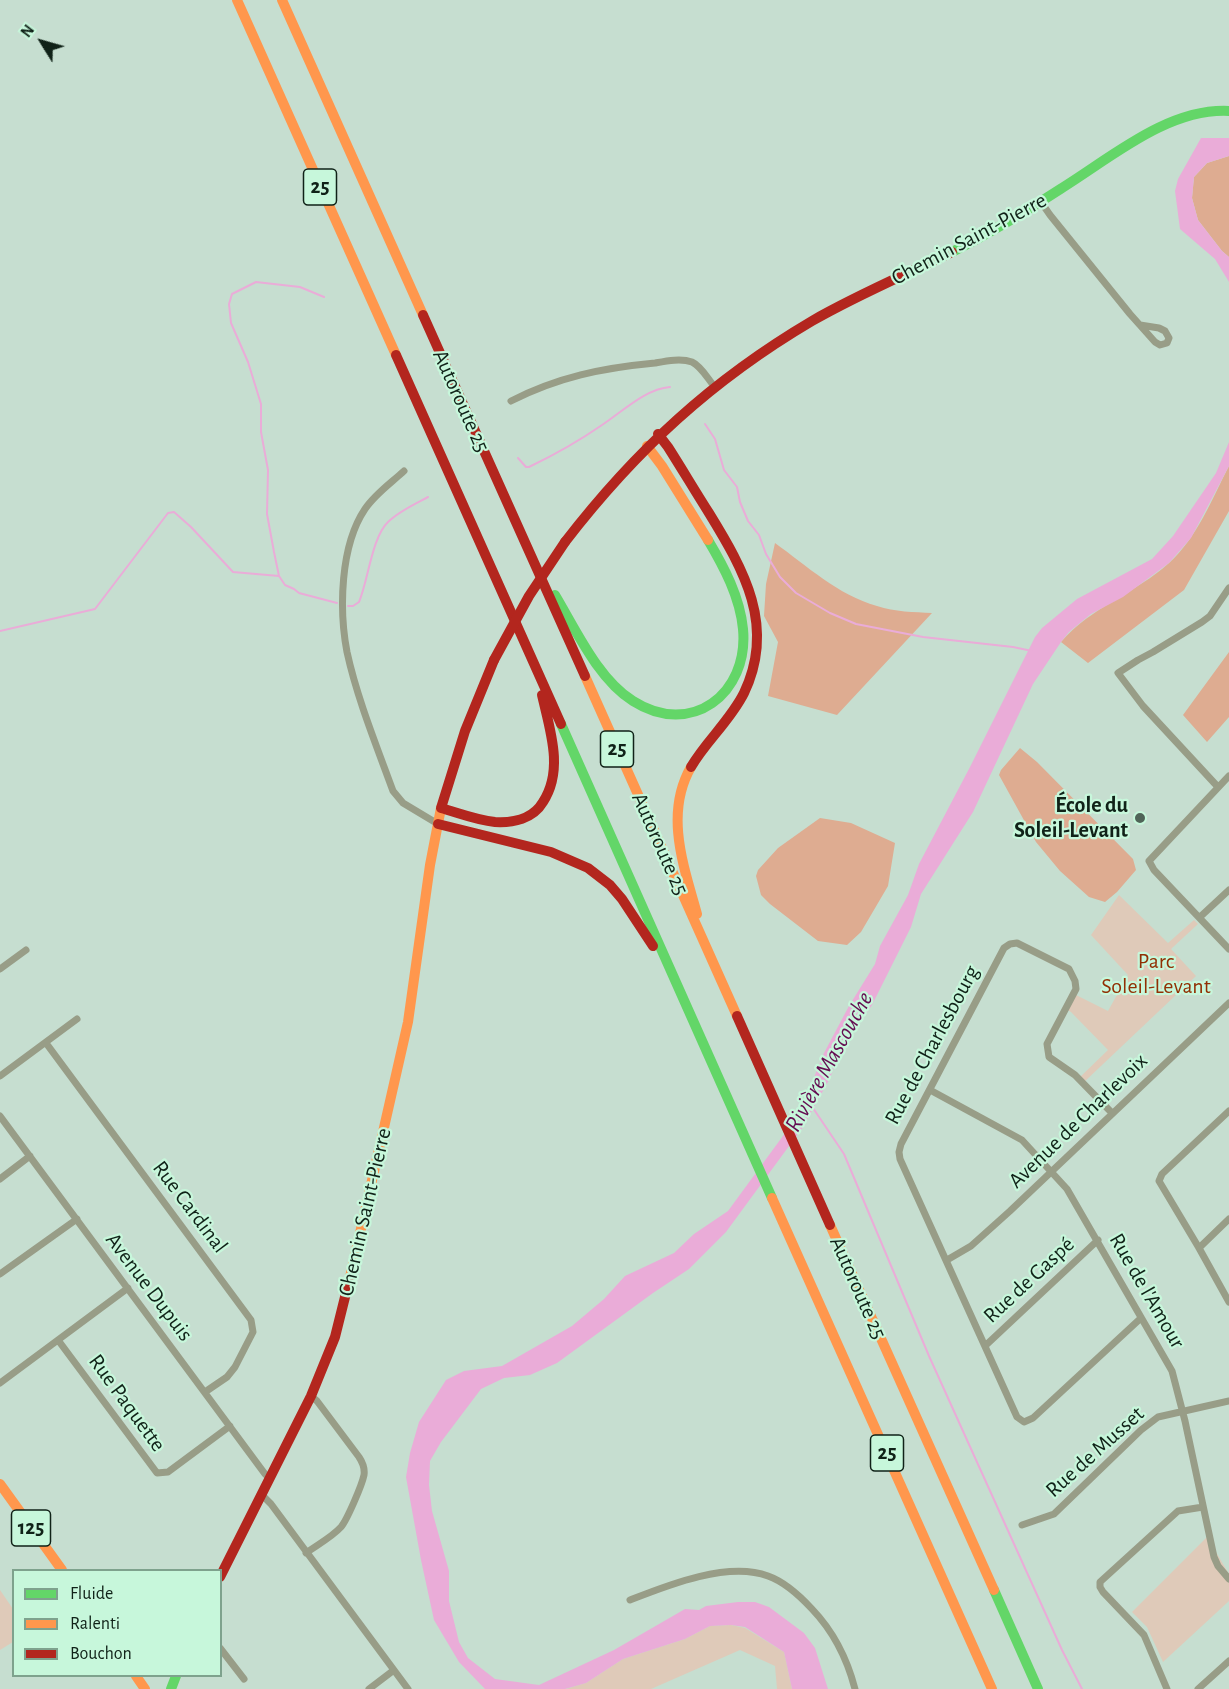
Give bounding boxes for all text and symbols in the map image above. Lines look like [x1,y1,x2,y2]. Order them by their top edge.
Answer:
north arrow [12,12,72,72]
text: N [18,22,37,40]
road number: 25 [304,169,336,205]
street label: Chemin Saint-Pierre [887,187,1051,291]
street label: Autoroute 25 [427,346,495,456]
road number: 25 [600,731,634,767]
street label: Autoroute 25 [626,789,694,899]
place label: École du Soleil-Levant [1014,792,1128,843]
marker: École du Soleil-Levant [1133,811,1147,825]
park label: Parc Soleil-Levant [1101,948,1211,999]
street label: Rue de Charlesbourg [879,961,985,1129]
water label: Rivière Mascouche [779,987,879,1137]
street label: Avenue de Charlevoix [1003,1048,1153,1194]
street label: Chemin Saint-Pierre [333,1125,397,1299]
street label: Rue Cardinal [147,1156,233,1258]
street label: Avenue Dupuis [100,1228,198,1346]
street label: Rue de l'Amour [1103,1229,1191,1353]
street label: Rue de Gaspé [978,1231,1080,1329]
street label: Autoroute 25 [824,1233,892,1343]
street label: Rue Paquette [83,1349,171,1457]
street label: Rue de Musset [1040,1401,1150,1503]
road number: 25 [870,1435,904,1471]
road number: 125 [12,1510,51,1546]
legend [12,1569,222,1677]
text: Fluide [70,1585,113,1603]
text: Ralenti [70,1615,120,1633]
text: Bouchon [70,1645,132,1663]

